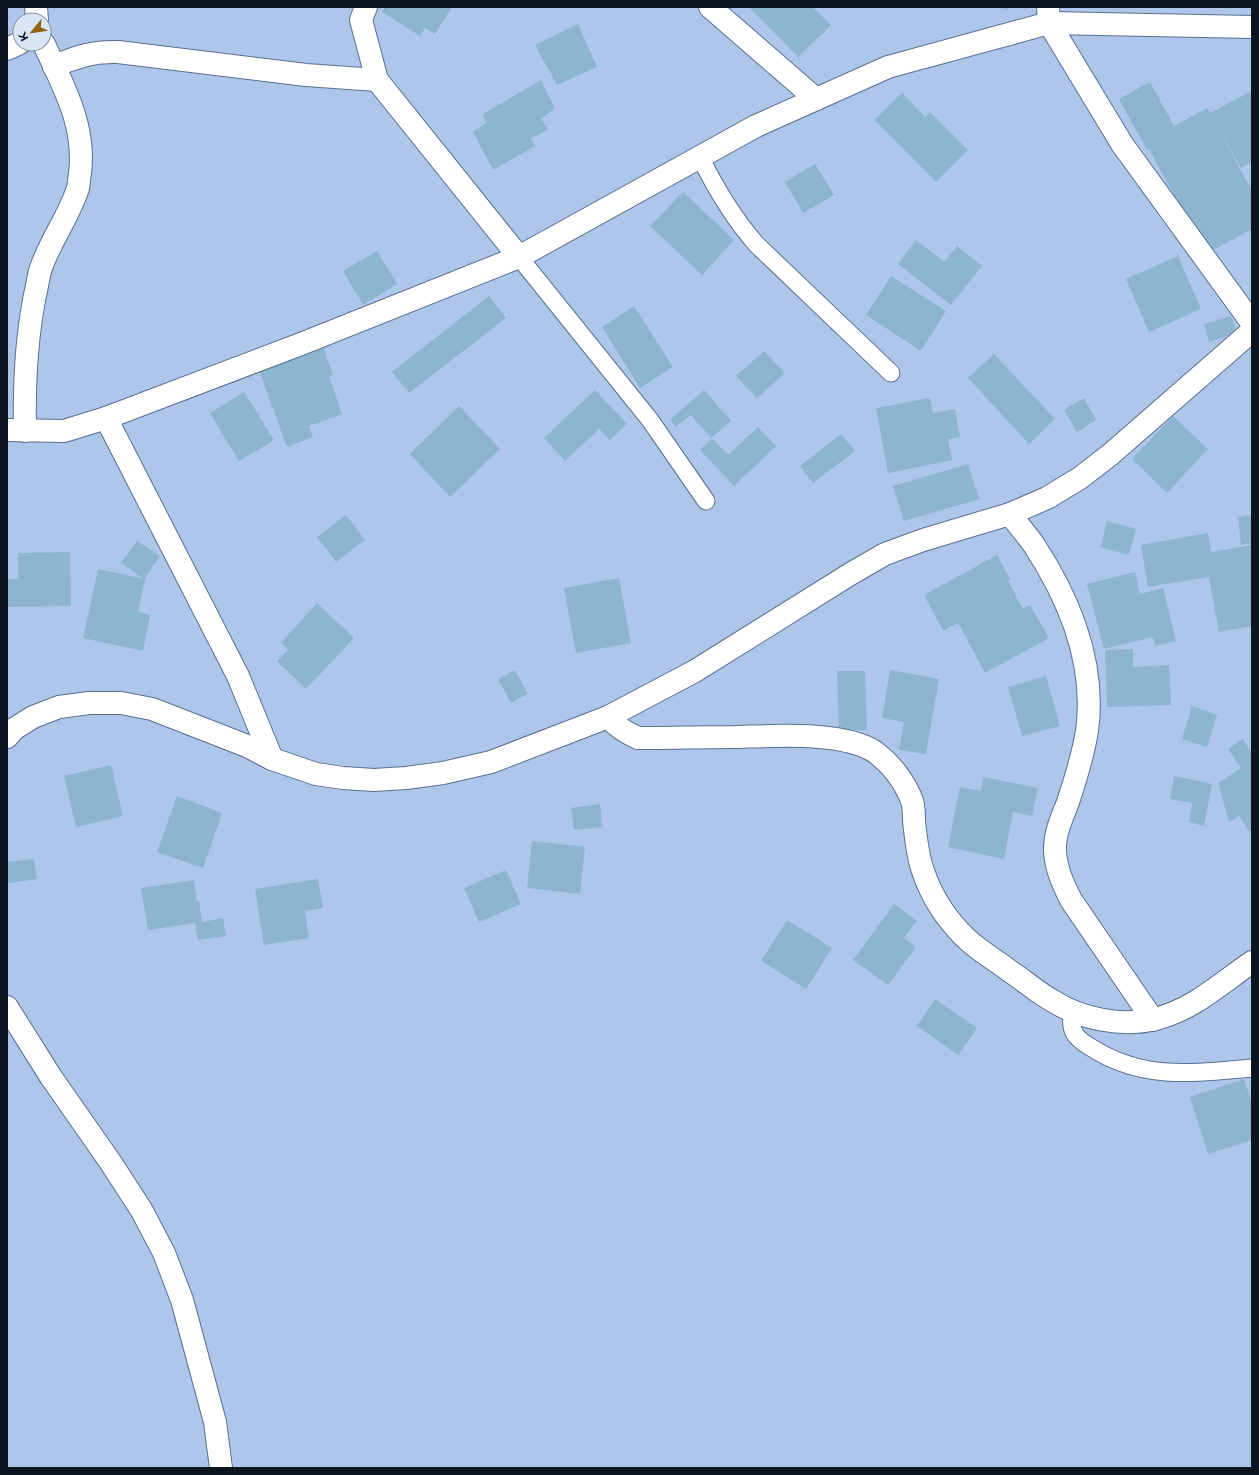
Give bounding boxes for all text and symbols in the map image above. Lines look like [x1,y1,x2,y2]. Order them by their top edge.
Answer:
north arrow [12,12,52,52]
text: K [15,29,31,44]

